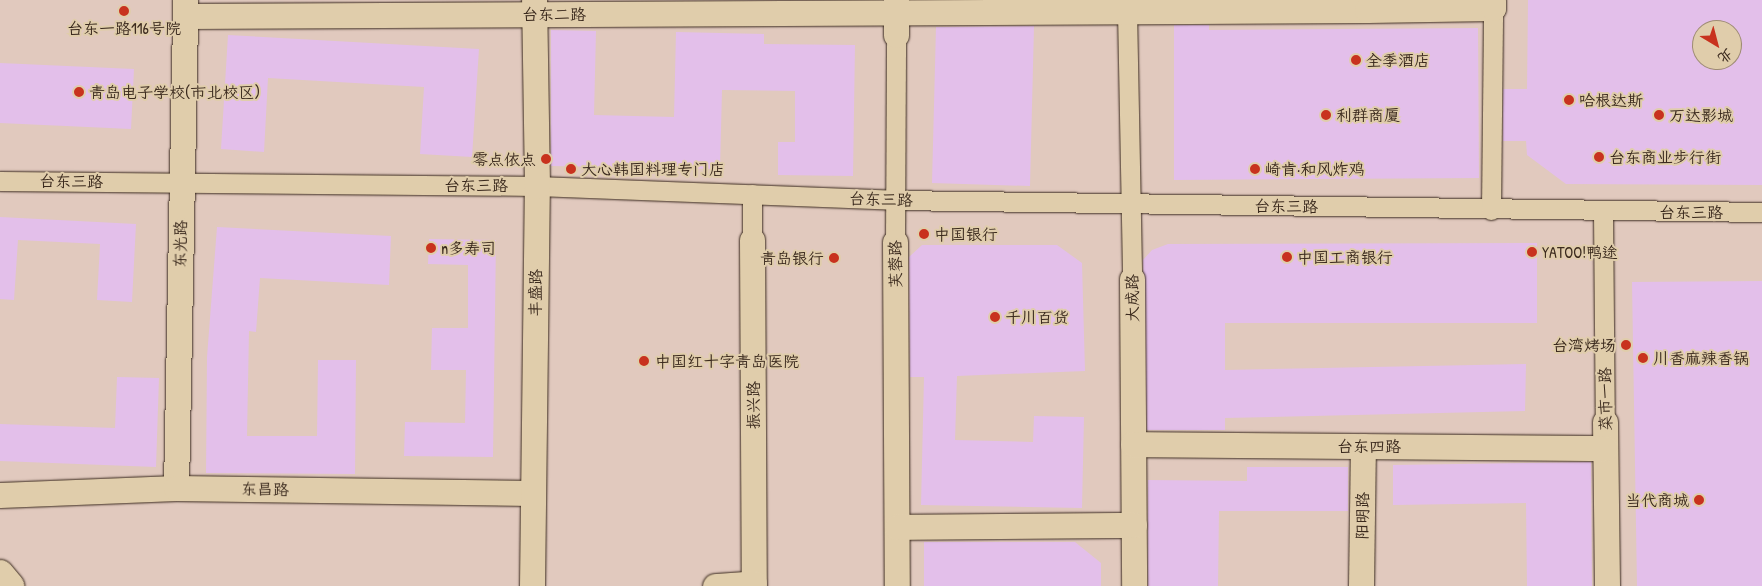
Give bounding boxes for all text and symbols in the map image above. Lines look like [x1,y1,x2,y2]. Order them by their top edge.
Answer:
street label: 台东二路 [522,4,586,24]
marker: 台东一路116号院 [118,5,130,17]
place label: 台东一路116号院 [67,18,181,38]
north arrow [1692,20,1742,70]
text: 北 [1714,45,1737,68]
place label: 全季酒店 [1366,50,1430,70]
marker: 全季酒店 [1350,54,1362,66]
place label: 青岛电子学校(市北校区) [89,82,260,102]
marker: 青岛电子学校(市北校区) [73,86,85,98]
place label: 哈根达斯 [1579,90,1643,110]
marker: 哈根达斯 [1563,94,1575,106]
place label: 利群商厦 [1336,105,1400,125]
place label: 万达影城 [1669,105,1733,125]
marker: 利群商厦 [1320,109,1332,121]
marker: 万达影城 [1653,109,1665,121]
place label: 台东商业步行街 [1609,147,1721,167]
place label: 零点依点 [472,149,536,169]
marker: 台东商业步行街 [1593,151,1605,163]
marker: 零点依点 [540,153,552,165]
place label: 大心韩国料理专门店 [581,159,725,179]
place label: 崎肯·和风炸鸡 [1265,159,1364,179]
marker: 大心韩国料理专门店 [565,163,577,175]
marker: 崎肯·和风炸鸡 [1249,163,1261,175]
street label: 台东三路 [39,171,103,191]
street label: 台东三路 [444,175,508,195]
street label: 台东三路 [849,188,913,210]
street label: 台东三路 [1254,196,1318,216]
street label: 台东三路 [1659,202,1723,222]
street label: 东光路 [170,220,190,268]
place label: 中国银行 [934,224,998,244]
marker: 中国银行 [918,228,930,240]
place label: n多寿司 [441,238,496,258]
street label: 芙蓉路 [885,240,905,288]
marker: n多寿司 [425,242,437,254]
place label: YATOO!鸭途 [1542,242,1618,262]
marker: YATOO!鸭途 [1526,246,1538,258]
place label: 中国工商银行 [1297,247,1393,267]
place label: 青岛银行 [760,248,824,268]
marker: 中国工商银行 [1281,251,1293,263]
marker: 青岛银行 [828,252,840,264]
street label: 丰盛路 [525,269,545,317]
street label: 大成路 [1122,274,1142,322]
place label: 千川百货 [1005,307,1069,327]
marker: 千川百货 [989,311,1001,323]
place label: 台湾烤场 [1552,335,1616,355]
marker: 台湾烤场 [1620,339,1632,351]
place label: 川香麻辣香锅 [1653,348,1749,368]
place label: 中国红十字青岛医院 [655,351,799,371]
marker: 川香麻辣香锅 [1637,352,1649,364]
marker: 中国红十字青岛医院 [637,354,651,368]
street label: 菜市一路 [1595,367,1615,431]
street label: 振兴路 [743,381,763,429]
street label: 台东四路 [1337,436,1401,456]
street label: 东昌路 [241,479,289,499]
place label: 当代商城 [1625,490,1689,510]
street label: 阳明路 [1352,492,1372,540]
marker: 当代商城 [1693,494,1705,506]

